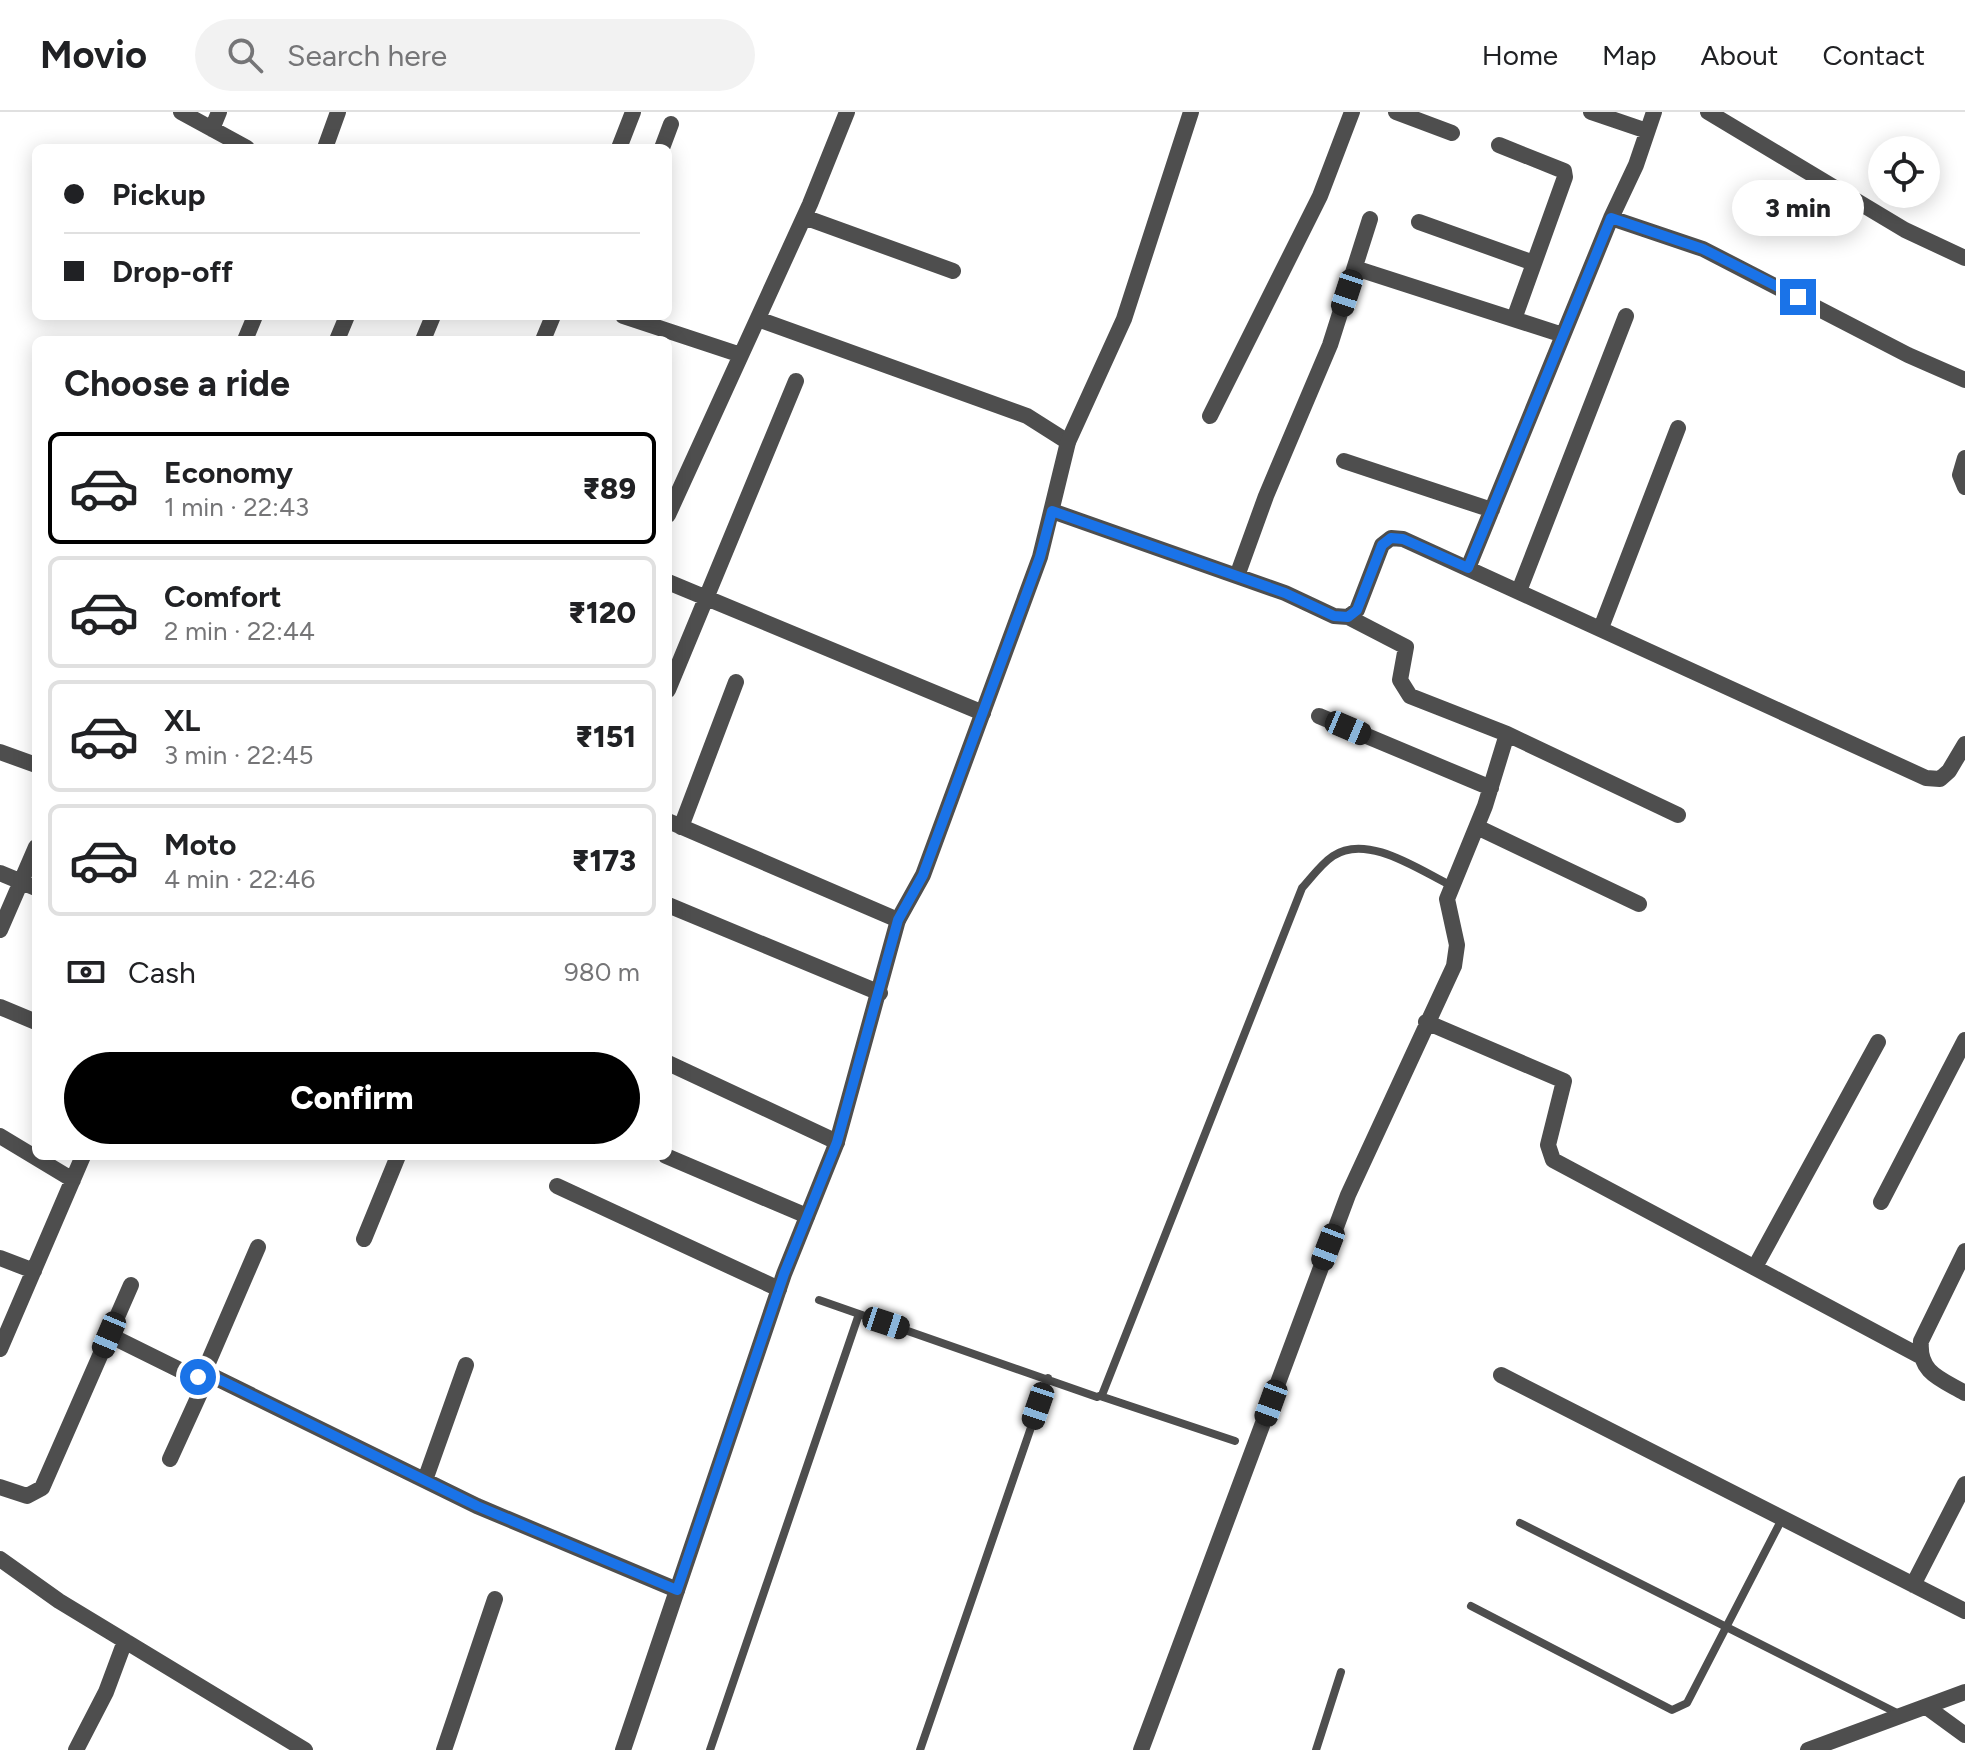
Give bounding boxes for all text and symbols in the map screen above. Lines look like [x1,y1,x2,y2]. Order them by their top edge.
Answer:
search box [195,19,755,91]
text: Movio [40,32,147,78]
icon: search [223,33,267,77]
text: Search here [287,37,447,74]
text: Home [1482,38,1558,72]
text: Map [1602,38,1657,72]
text: About [1701,38,1778,72]
text: Contact [1822,38,1925,72]
map controls [1868,136,1940,208]
button: locate [1868,136,1940,208]
text: Pickup [112,176,206,213]
callout: 3 min [1732,181,1864,237]
text: 3 min [1765,192,1831,224]
text: Drop-off [112,253,233,290]
car [1328,266,1366,320]
route end [1780,279,1816,315]
text: Choose a ride [64,362,290,405]
icon: car [68,452,140,524]
text: Economy [164,454,293,491]
text: ₹89 [582,470,636,507]
text: 1 min · 22:43 [164,491,309,523]
icon: car [68,576,140,648]
text: Comfort [164,578,282,615]
text: ₹120 [568,594,636,631]
text: 2 min · 22:44 [164,615,315,647]
icon: car [68,700,140,772]
text: XL [164,702,200,739]
car [1321,708,1375,748]
text: ₹151 [575,718,636,755]
text: 3 min · 22:45 [164,739,313,771]
icon: car [68,824,140,896]
text: Moto [164,826,236,863]
text: ₹173 [572,842,636,879]
text: 4 min · 22:46 [164,863,315,895]
icon: cash [64,950,108,994]
text: Cash [128,954,196,991]
text: 980 m [564,956,640,988]
button: Confirm [64,1052,640,1144]
car [1308,1220,1348,1274]
car [859,1304,913,1342]
car [89,1308,129,1362]
route start [180,1359,216,1395]
car [1252,1376,1290,1430]
car [1019,1379,1057,1433]

